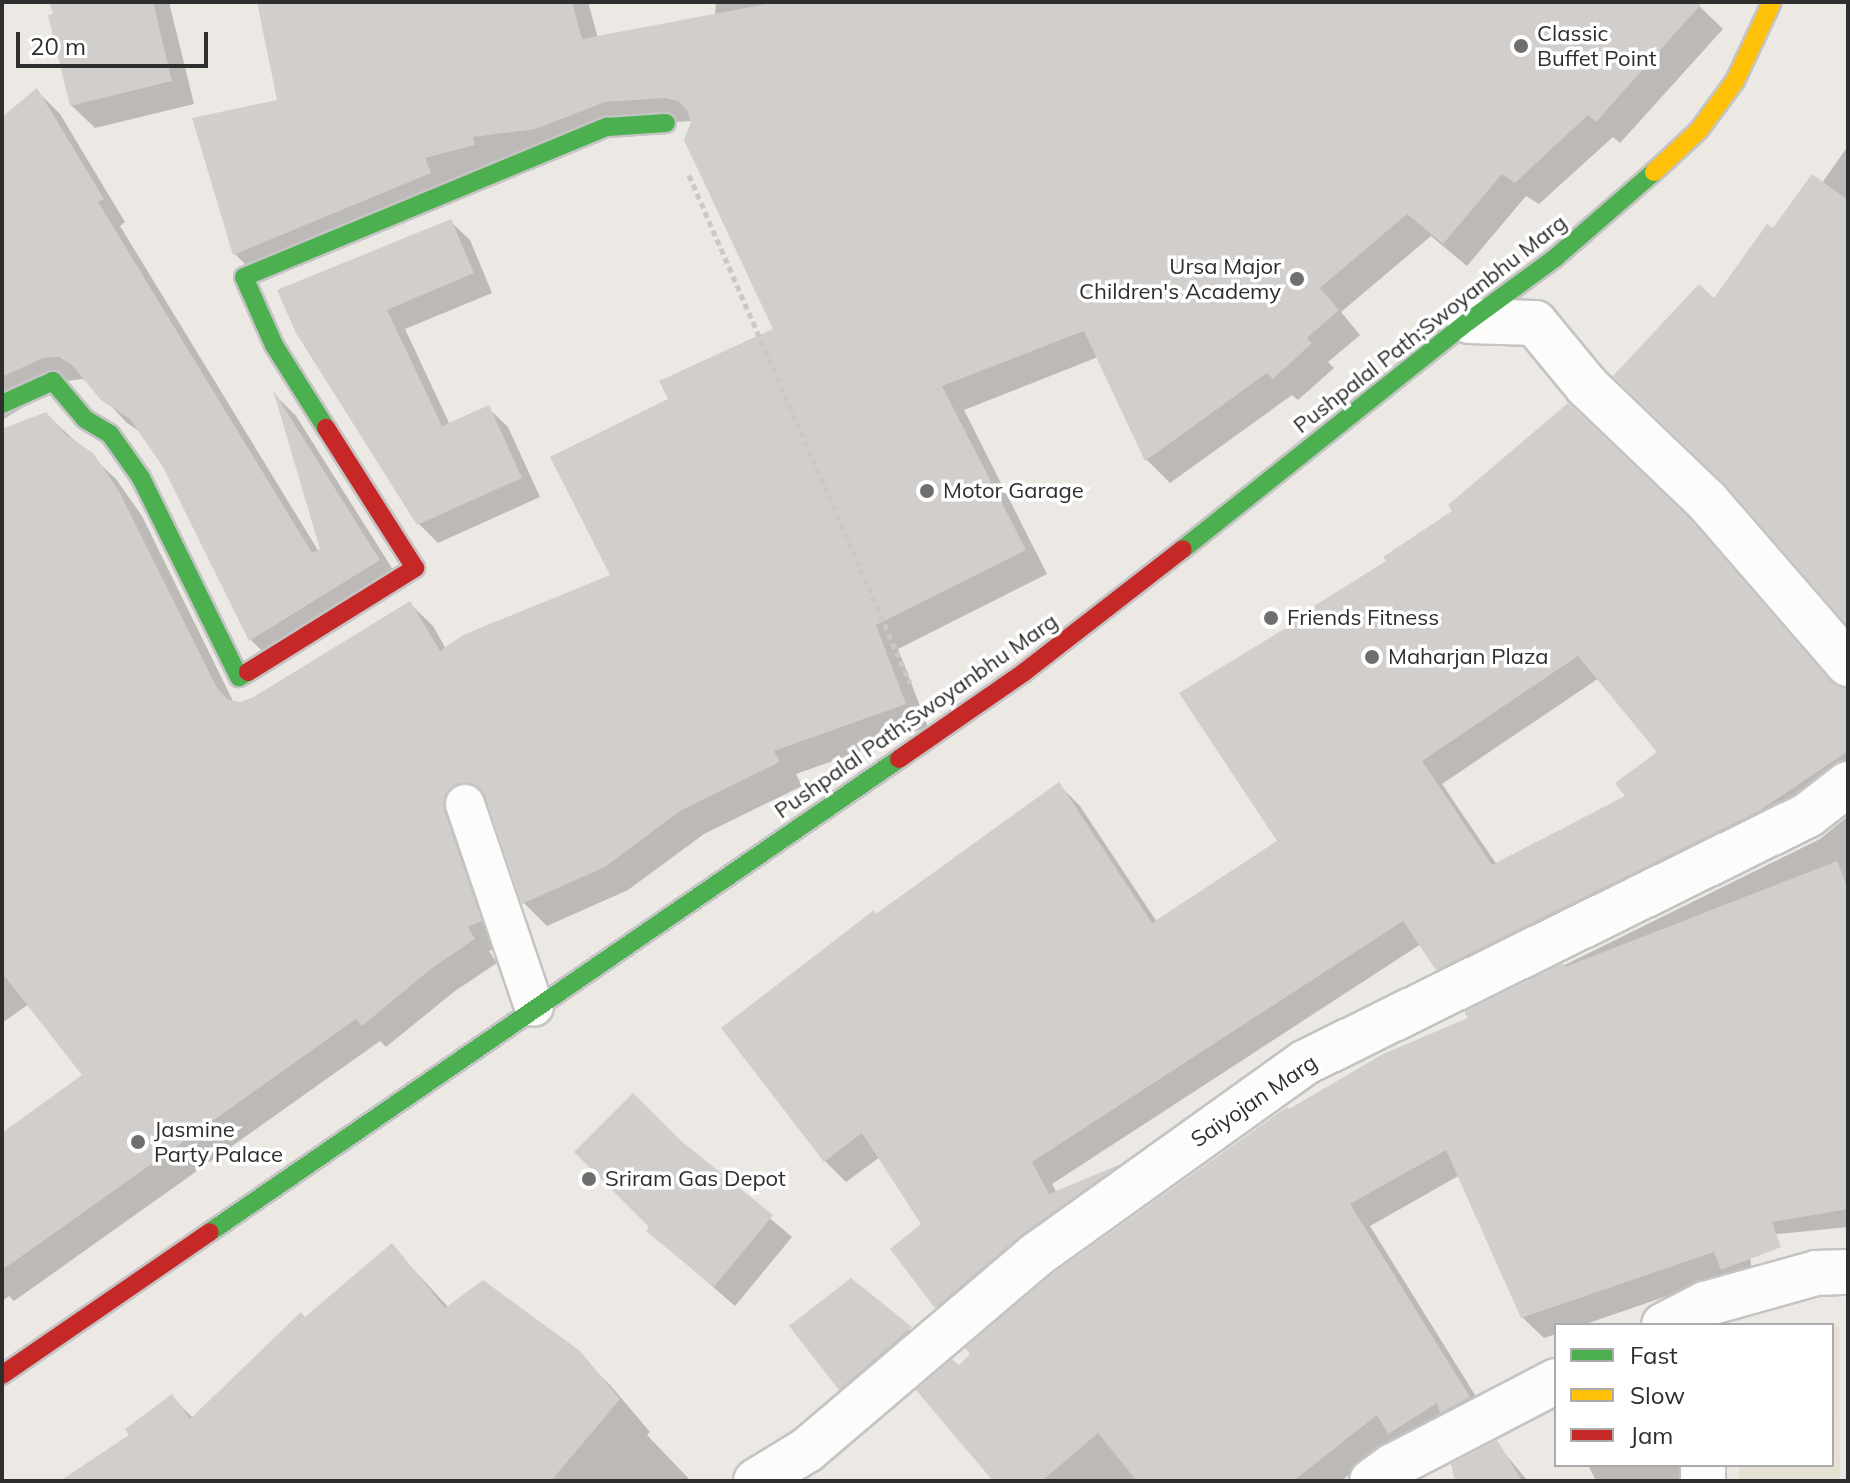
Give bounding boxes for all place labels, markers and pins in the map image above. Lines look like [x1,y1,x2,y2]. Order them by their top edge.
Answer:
place label: Classic Buffet Point [1537,20,1656,72]
marker: Classic Buffet Point [1512,37,1530,55]
place label: Ursa Major Children's Academy [1079,253,1281,304]
marker: Ursa Major Children's Academy [1288,270,1306,288]
place label: Motor Garage [943,478,1084,504]
marker: Motor Garage [918,482,936,500]
place label: Friends Fitness [1287,605,1439,631]
marker: Friends Fitness [1262,609,1280,627]
place label: Maharjan Plaza [1388,644,1548,670]
marker: Maharjan Plaza [1363,648,1381,666]
place label: Jasmine Party Palace [154,1116,283,1168]
marker: Jasmine Party Palace [129,1133,147,1151]
place label: Sriram Gas Depot [605,1166,786,1192]
marker: Sriram Gas Depot [580,1170,598,1188]

